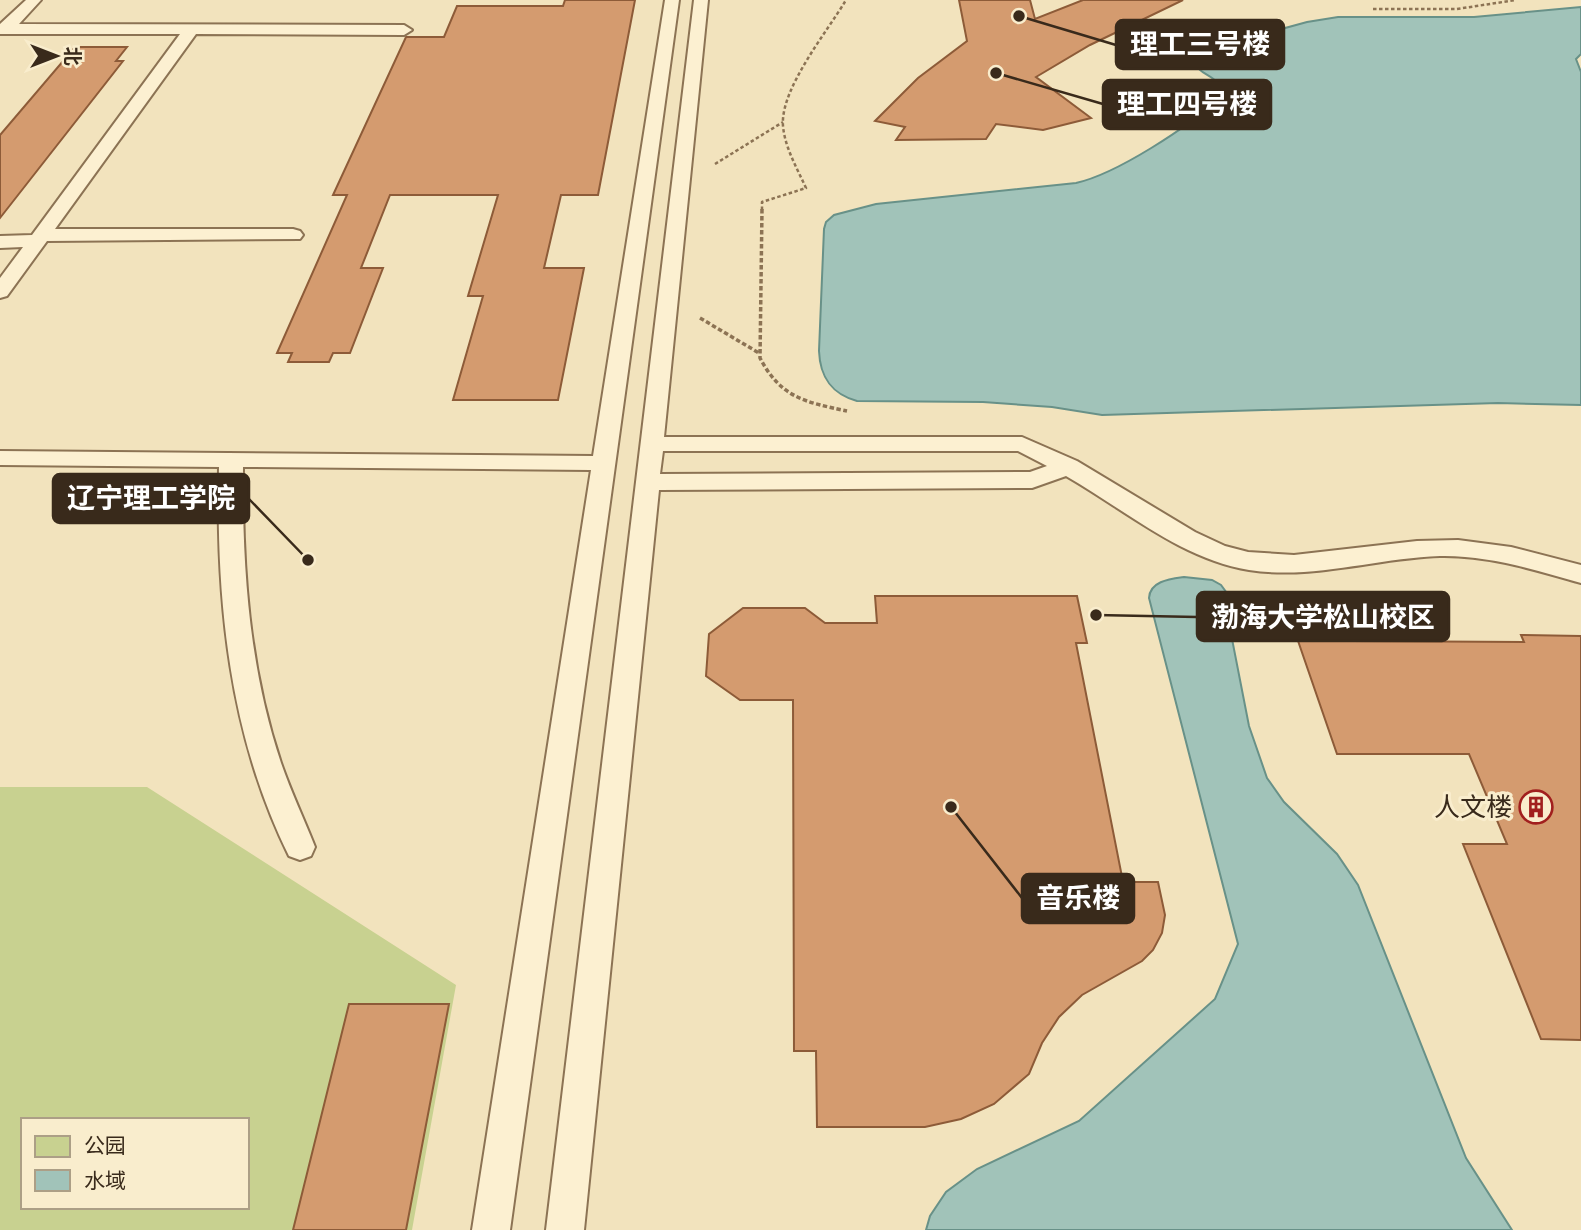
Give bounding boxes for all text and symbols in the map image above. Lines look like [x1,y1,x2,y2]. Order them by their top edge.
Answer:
callout: 理工三号楼 [1116,20,1284,69]
north arrow [21,21,91,91]
text: 理工三号楼 [1130,24,1270,67]
text: 北 [57,46,86,66]
callout: 理工四号楼 [1103,80,1271,129]
text: 理工四号楼 [1117,84,1257,127]
callout: 辽宁理工学院 [53,474,249,523]
text: 辽宁理工学院 [67,478,235,521]
callout: 渤海大学松山校区 [1197,592,1449,641]
text: 渤海大学松山校区 [1211,597,1435,640]
place label: 人文楼 [1434,788,1512,828]
building icon: 人文楼 [1517,788,1555,826]
callout: 音乐楼 [1022,874,1134,923]
text: 音乐楼 [1036,878,1120,921]
legend [21,1118,248,1209]
text: 公园 [84,1131,126,1163]
text: 水域 [84,1166,126,1198]

